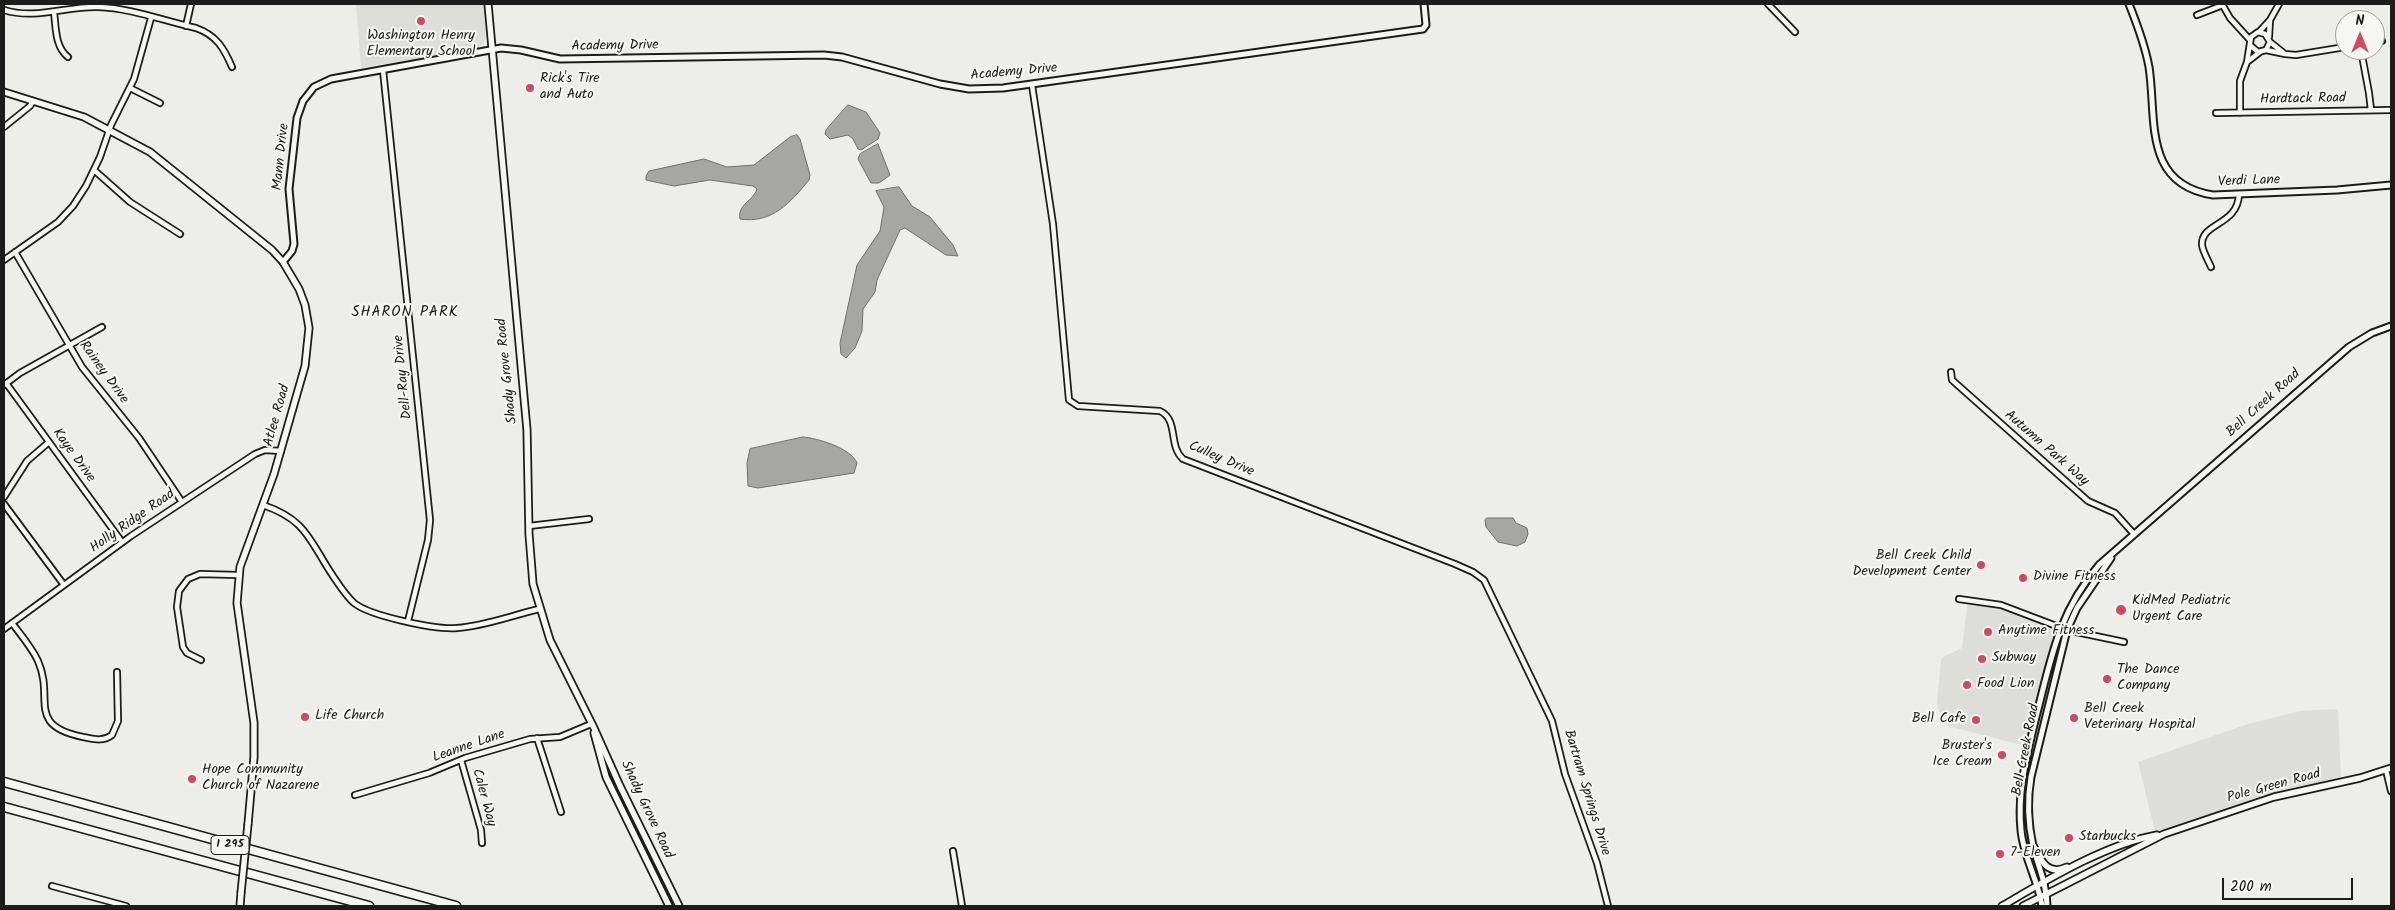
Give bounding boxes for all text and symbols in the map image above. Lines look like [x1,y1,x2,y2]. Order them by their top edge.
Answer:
north arrow [2335,10,2385,60]
text: N [2356,10,2364,32]
marker: Washington Henry Elementary School [415,15,427,27]
place label: Washington Henry Elementary School [367,29,475,62]
street label: Academy Drive [571,38,659,56]
street label: Academy Drive [970,61,1058,85]
place label: Rick's Tire and Auto [540,72,600,104]
marker: Rick's Tire and Auto [524,82,536,94]
street label: Hardtack Road [2260,91,2346,109]
street label: Mann Drive [270,123,294,191]
street label: Verdi Lane [2218,173,2280,191]
district label: SHARON PARK [350,304,460,322]
street label: Shady Grove Road [494,317,522,425]
street label: Dell-Ray Drive [391,334,417,420]
street label: Rainey Drive [75,338,131,408]
street label: Bell Creek Road [2224,366,2304,442]
street label: Atlee Road [261,383,295,449]
street label: Autumn Park Way [2000,408,2092,490]
street label: Kaye Drive [48,426,98,486]
street label: Culley Drive [1186,439,1256,481]
street label: Holly Ridge Road [87,486,179,558]
place label: Bell Creek Child Development Center [1853,549,1971,582]
marker: Bell Creek Child Development Center [1975,559,1987,571]
place label: Divine Fitness [2033,570,2116,586]
marker: Divine Fitness [2017,572,2029,584]
place label: KidMed Pediatric Urgent Care [2132,594,2231,626]
marker: KidMed Pediatric Urgent Care [2114,603,2128,617]
place label: Anytime Fitness [1998,624,2094,640]
marker: Anytime Fitness [1982,626,1994,638]
place label: Subway [1992,651,2036,667]
marker: Subway [1976,653,1988,665]
place label: The Dance Company [2117,663,2179,696]
marker: The Dance Company [2101,673,2113,685]
place label: Food Lion [1977,677,2034,693]
marker: Food Lion [1961,679,1973,691]
street label: Bell Creek Road [2010,702,2044,798]
place label: Bell Creek Veterinary Hospital [2084,702,2195,734]
place label: Life Church [315,709,384,725]
marker: Life Church [299,711,311,723]
place label: Bell Cafe [1912,712,1966,728]
marker: Bell Creek Veterinary Hospital [2068,712,2080,724]
marker: Bell Cafe [1970,714,1982,726]
street label: Leanne Lane [431,727,507,767]
street label: Bartram Springs Drive [1559,728,1613,858]
place label: Bruster's Ice Cream [1932,739,1992,772]
marker: Bruster's Ice Cream [1996,749,2008,761]
street label: Shady Grove Road [616,758,676,862]
place label: Hope Community Church of Nazarene [202,763,319,796]
street label: Pole Green Road [2225,766,2323,808]
street label: Caler Way [467,767,499,829]
marker: Hope Community Church of Nazarene [186,773,198,785]
place label: Starbucks [2079,830,2136,846]
marker: Starbucks [2063,832,2075,844]
road number: I 295 [211,836,249,854]
place label: 7-Eleven [2010,846,2060,862]
marker: 7-Eleven [1994,848,2006,860]
scale bar [2225,868,2356,900]
text: 200 m [2230,875,2272,899]

